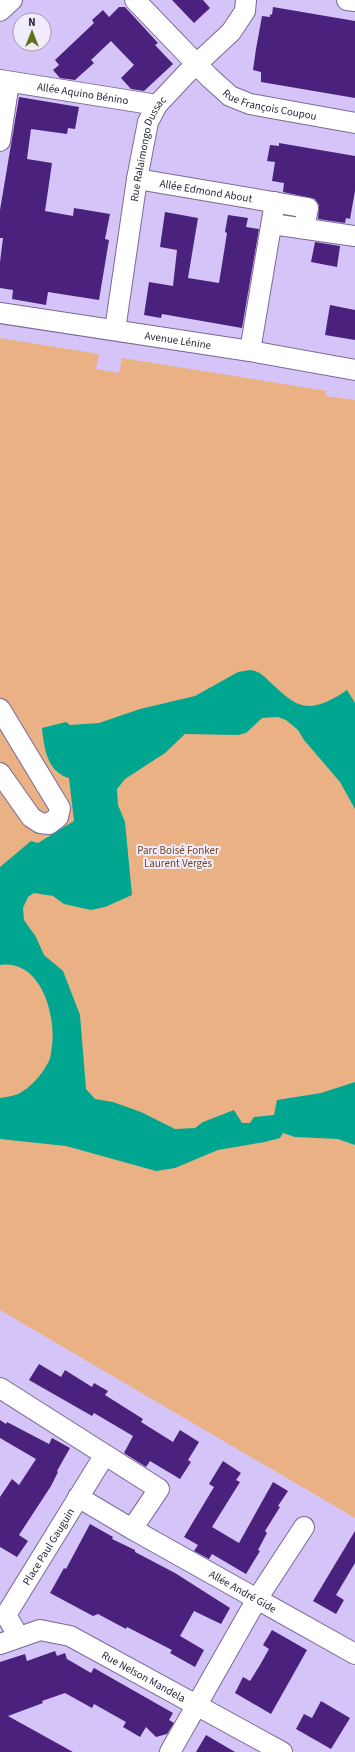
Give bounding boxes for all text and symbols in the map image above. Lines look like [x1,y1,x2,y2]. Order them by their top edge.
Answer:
north arrow [12,12,52,52]
text: N [28,15,36,30]
street label: Allée Aquino Bénino [36,79,130,108]
street label: Rue François Coupou [219,85,318,123]
street label: Rue Ralaimongo Dussac [126,92,169,202]
street label: Allée Edmond About [159,175,254,206]
street label: Avenue Lénine [144,328,213,353]
park label: Parc Boisé Fonker Laurent Vergès [137,843,219,871]
street label: Place Paul Gauguin [19,1505,78,1588]
street label: Allée André Gide [206,1566,280,1616]
street label: Rue Nelson Mandela [99,1647,188,1705]

